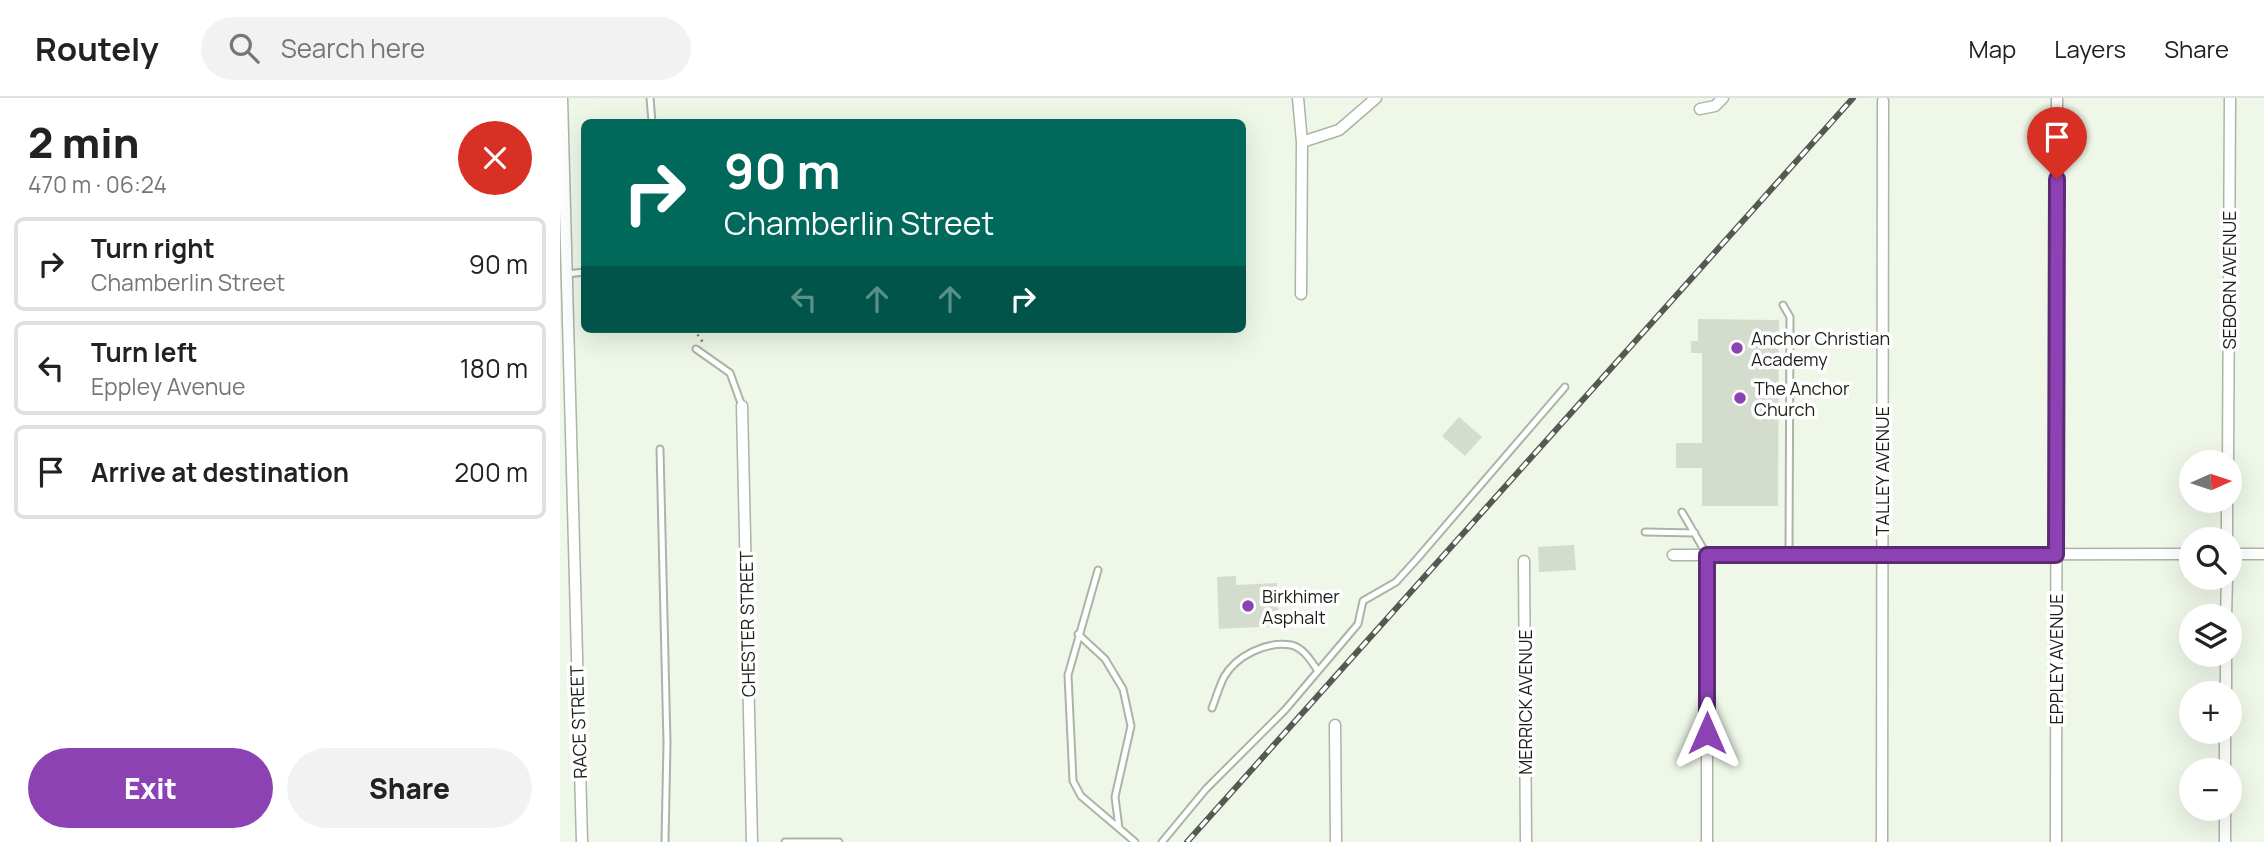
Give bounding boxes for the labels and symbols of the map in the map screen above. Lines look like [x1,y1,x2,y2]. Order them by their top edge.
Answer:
pin [2027,107,2087,179]
street label: SEBORN AVENUE [2217,210,2241,350]
place label: Anchor Christian Academy [1751,326,1890,371]
marker: Anchor Christian Academy [1729,340,1745,356]
place label: The Anchor Church [1754,376,1850,421]
marker: The Anchor Church [1732,390,1748,406]
street label: TALLEY AVENUE [1870,406,1894,536]
north arrow [2179,450,2242,513]
street label: CHESTER STREET [734,550,760,697]
place label: Birkhimer Asphalt [1262,584,1340,629]
street label: EPPLEY AVENUE [2044,594,2068,724]
marker: Birkhimer Asphalt [1240,598,1256,614]
street label: MERRICK AVENUE [1513,629,1537,775]
street label: RACE STREET [564,665,592,779]
position arrow [1670,696,1744,770]

